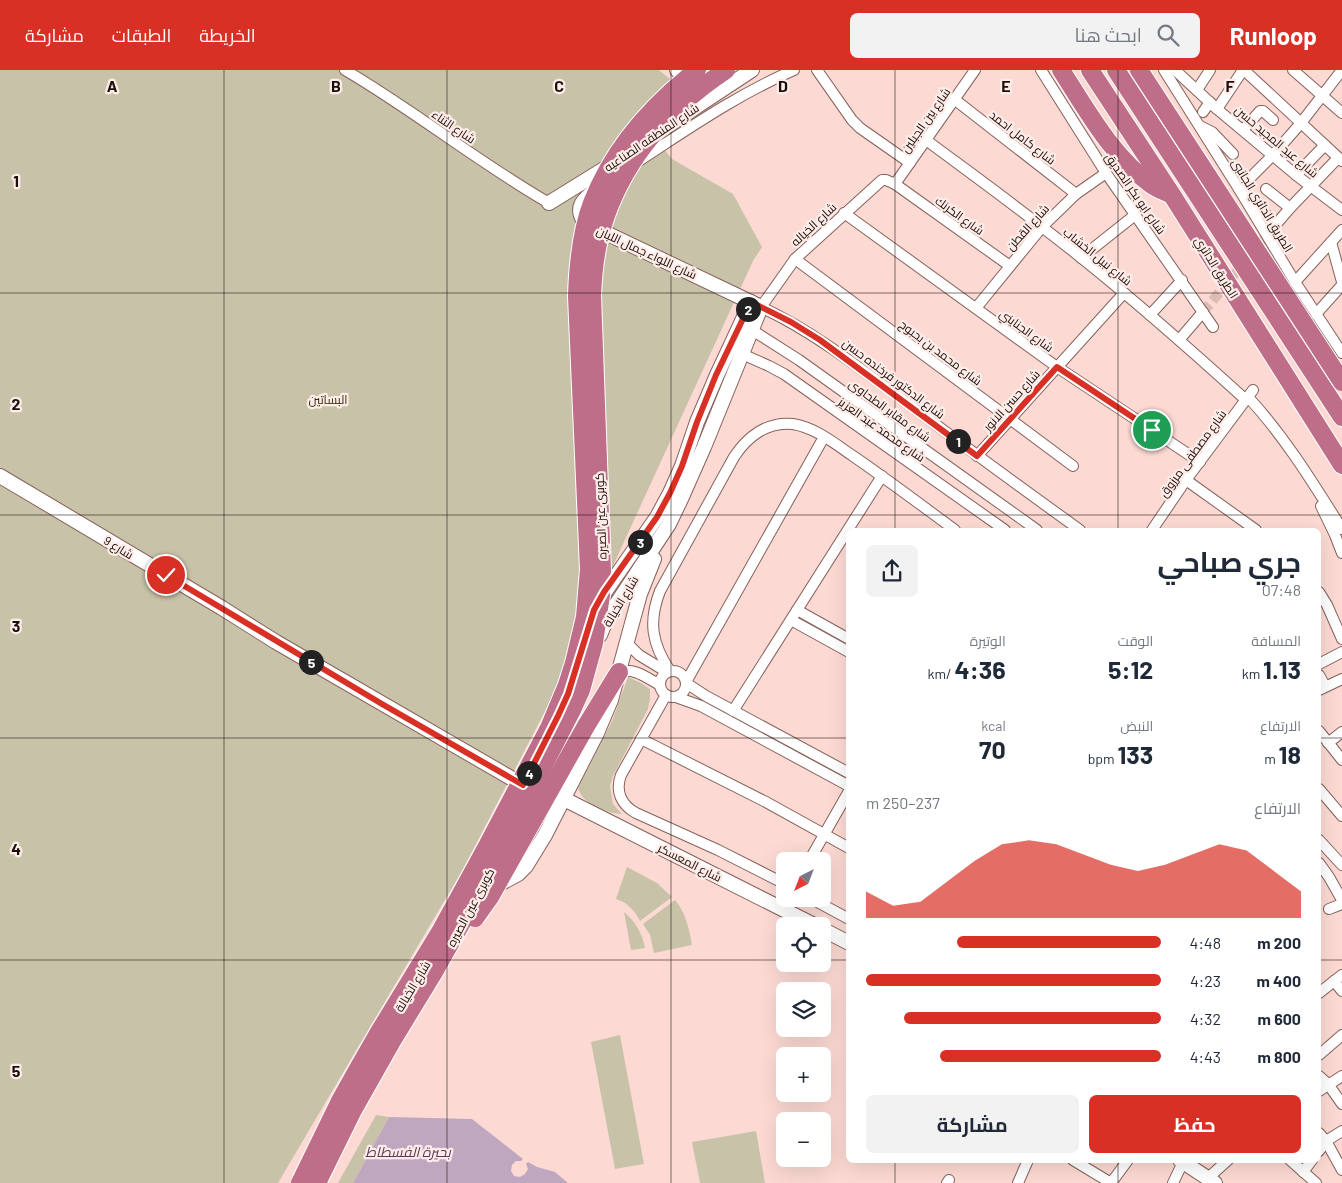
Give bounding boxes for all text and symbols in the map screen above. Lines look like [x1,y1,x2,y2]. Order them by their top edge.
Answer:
search box [850,13,1200,58]
icon: search [1154,21,1182,49]
text: Runloop [1230,21,1317,50]
text: ابحث هنا [1075,23,1142,46]
text: مشاركة [25,24,84,46]
text: الطبقات [112,24,171,46]
text: الخريطة [199,24,256,46]
text: A [107,76,118,95]
text: B [331,76,341,95]
text: C [554,76,564,95]
text: D [778,76,788,95]
text: E [1001,76,1011,95]
text: F [1226,76,1235,95]
street label: شارع بين الجبلين [897,85,954,156]
street label: شارع المنطقه الصناعيه [601,100,702,176]
street label: شارع عبد المجيد حسن [1231,102,1322,182]
street label: شارع الثناء [429,106,478,147]
street label: شارع كامل احمد [986,107,1059,169]
street label: شارع ابو بكر الصديق [1101,150,1169,237]
street label: الطريق الدائري الجانبى [1226,156,1296,256]
text: 1 [13,171,19,190]
street label: شارع الكرنك [932,193,987,239]
street label: شارع الخياله [787,199,840,250]
street label: شارع القطن [1003,201,1053,254]
street label: شارع اللواء جمال اللبان [594,223,699,283]
street label: شارع نبيل الخشاب [1060,224,1135,289]
street label: الطريق الدائري [1189,234,1242,303]
pin: 2 [736,296,760,322]
text: 2 [745,301,752,318]
street label: شارع الجنايني [995,306,1057,357]
street label: شارع محمد بن بحبوح [896,317,985,389]
street label: شارع الدكتور فرخنده حسن [839,335,948,423]
street label: شارع حسن الانور [979,366,1044,436]
street label: شارع مقابر الطحاوى [845,376,934,446]
park label: البساتين [308,392,348,407]
street label: شارع محمد عبد العزيز [834,393,928,466]
text: 2 [12,394,21,413]
street label: شارع مصطفى مرزوق [1156,407,1230,501]
pin [1131,409,1173,451]
icon: arrive [1138,416,1166,444]
pin: 1 [946,428,970,454]
text: 1 [956,433,961,450]
street label: كوبرى عين الصيره [591,472,610,560]
pin: 3 [628,530,652,554]
street label: شارع 9 [101,533,136,563]
text: 3 [637,534,644,551]
text: جري صباحي [1157,544,1301,578]
button: share [866,545,918,597]
pin [145,554,187,596]
icon: check [152,561,180,589]
street label: شارع الخيالة [599,573,642,630]
text: 07:48 [1262,580,1301,599]
text: 3 [12,616,20,635]
text: الوتيرة [970,632,1006,649]
text: الوقت [1118,632,1153,649]
text: المسافة [1251,632,1301,649]
pin: 5 [298,650,324,674]
text: 5 [308,654,315,671]
text: 4:36 [955,654,1006,684]
text: 5:12 [1108,654,1153,684]
text: 1.13 [1263,654,1301,684]
text: /km [928,665,955,682]
text: km [1242,665,1263,682]
text: kcal [981,717,1006,734]
text: النبض [1120,717,1153,734]
text: الارتفاع [1260,717,1301,734]
text: 70 [979,734,1006,764]
text: 133 [1117,739,1153,769]
text: 18 [1279,739,1301,769]
text: bpm [1088,750,1117,767]
text: m [1264,750,1279,767]
pin: 4 [516,760,542,786]
text: 4 [525,765,534,782]
text: 237–250 m [866,793,940,812]
text: الارتفاع [1254,798,1301,817]
text: 4 [11,839,21,858]
street label: شارع المعسكر [654,839,724,886]
north arrow [776,852,831,908]
map controls [776,852,831,1167]
street label: كوبرى عين الصيره [443,865,497,949]
button: locate [776,917,831,972]
text: 4:48 [1190,933,1221,952]
text: 200 m [1257,933,1301,952]
street label: شارع الخيالة [391,958,434,1015]
text: 4:23 [1190,971,1221,990]
text: 400 m [1257,971,1301,990]
button: layers [776,982,831,1037]
text: 4:32 [1190,1009,1221,1028]
text: 600 m [1258,1009,1301,1028]
button: + [776,1047,831,1102]
text: 4:43 [1190,1047,1221,1066]
text: 800 m [1258,1047,1301,1066]
text: 5 [12,1061,21,1080]
button: مشاركة [866,1095,1079,1153]
button: حفظ [1089,1095,1301,1153]
button: − [776,1112,831,1167]
water label: بحيرة الفسطاط [365,1143,452,1161]

